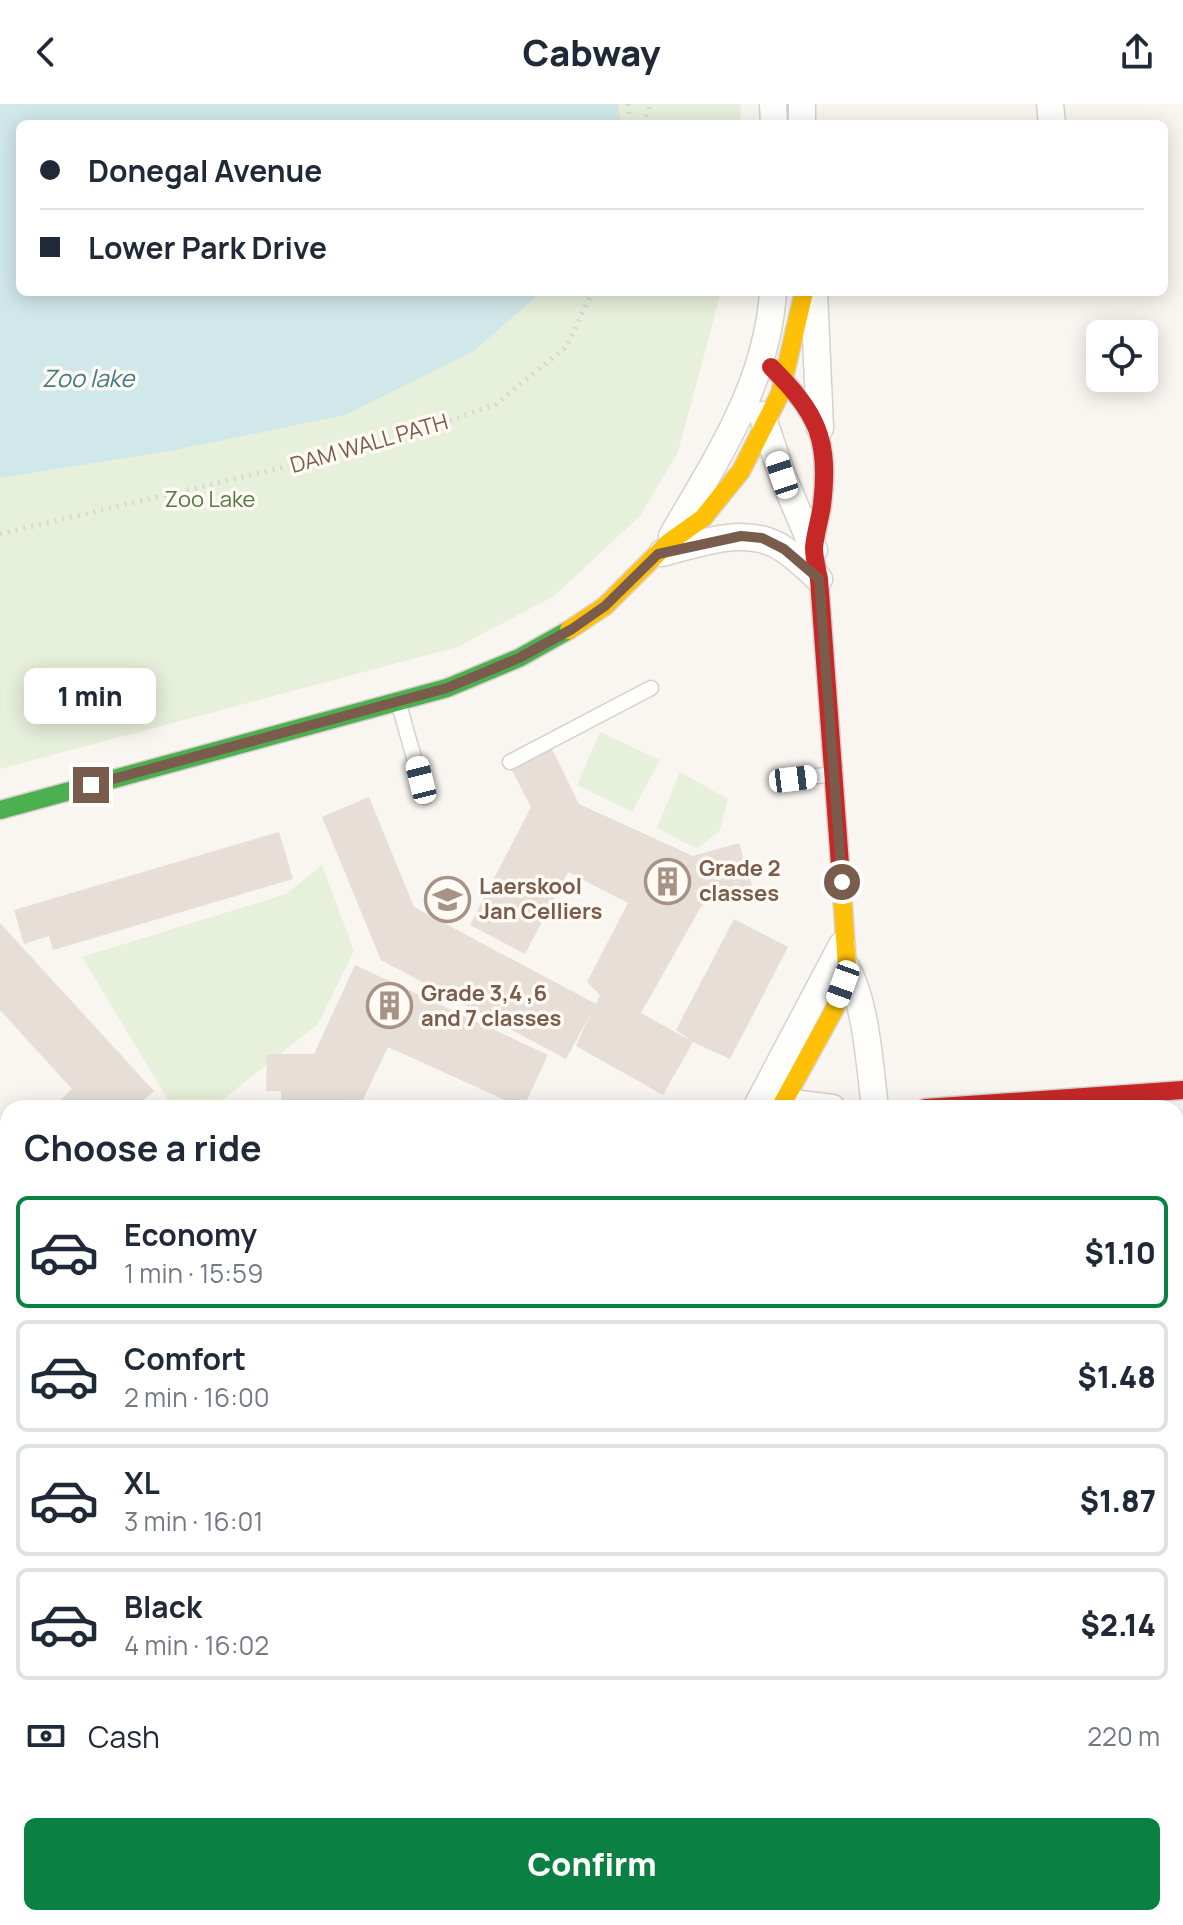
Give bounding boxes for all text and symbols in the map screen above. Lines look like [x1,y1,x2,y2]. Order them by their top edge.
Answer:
text: Cabway [522,28,661,77]
icon: back [24,30,68,74]
icon: share [1115,30,1159,74]
text: Donegal Avenue [88,150,322,191]
text: Lower Park Drive [88,227,327,268]
map controls [1086,320,1158,392]
button: locate [1086,320,1158,392]
water label: Zoo lake [42,361,136,394]
street label: DAM WALL PATH [287,406,451,480]
car [763,448,801,502]
park label: Zoo Lake [165,484,256,514]
callout: 1 min [25,669,157,725]
text: 1 min [57,678,123,714]
car [404,754,438,806]
car [768,764,818,794]
route end [73,767,109,803]
place label: Grade 2 classes [699,853,781,908]
building icon: Grade 2 classes [644,857,692,905]
route start [824,864,860,900]
place label: Laerskool Jan Celliers [479,871,602,926]
school or university icon: Laerskool Jan Celliers [424,875,472,923]
car [824,957,862,1011]
place label: Grade 3,4 ,6 and 7 classes [421,978,562,1033]
building icon: Grade 3,4 ,6 and 7 classes [366,982,414,1030]
text: Choose a ride [24,1123,262,1172]
text: Economy [124,1214,257,1255]
icon: car [28,1216,100,1288]
text: $1.10 [1085,1232,1156,1273]
text: 1 min · 15:59 [124,1255,263,1291]
text: Comfort [124,1338,246,1379]
icon: car [28,1340,100,1412]
text: $1.48 [1078,1356,1156,1397]
text: 2 min · 16:00 [124,1379,270,1415]
text: XL [124,1462,160,1503]
icon: car [28,1464,100,1536]
text: $1.87 [1080,1480,1156,1521]
text: 3 min · 16:01 [124,1503,263,1539]
text: Black [124,1586,202,1627]
icon: car [28,1588,100,1660]
text: $2.14 [1081,1604,1156,1645]
text: 4 min · 16:02 [124,1627,269,1663]
icon: cash [24,1714,68,1758]
text: Cash [88,1716,160,1757]
text: 220 m [1087,1718,1160,1754]
button: Confirm [24,1818,1160,1910]

